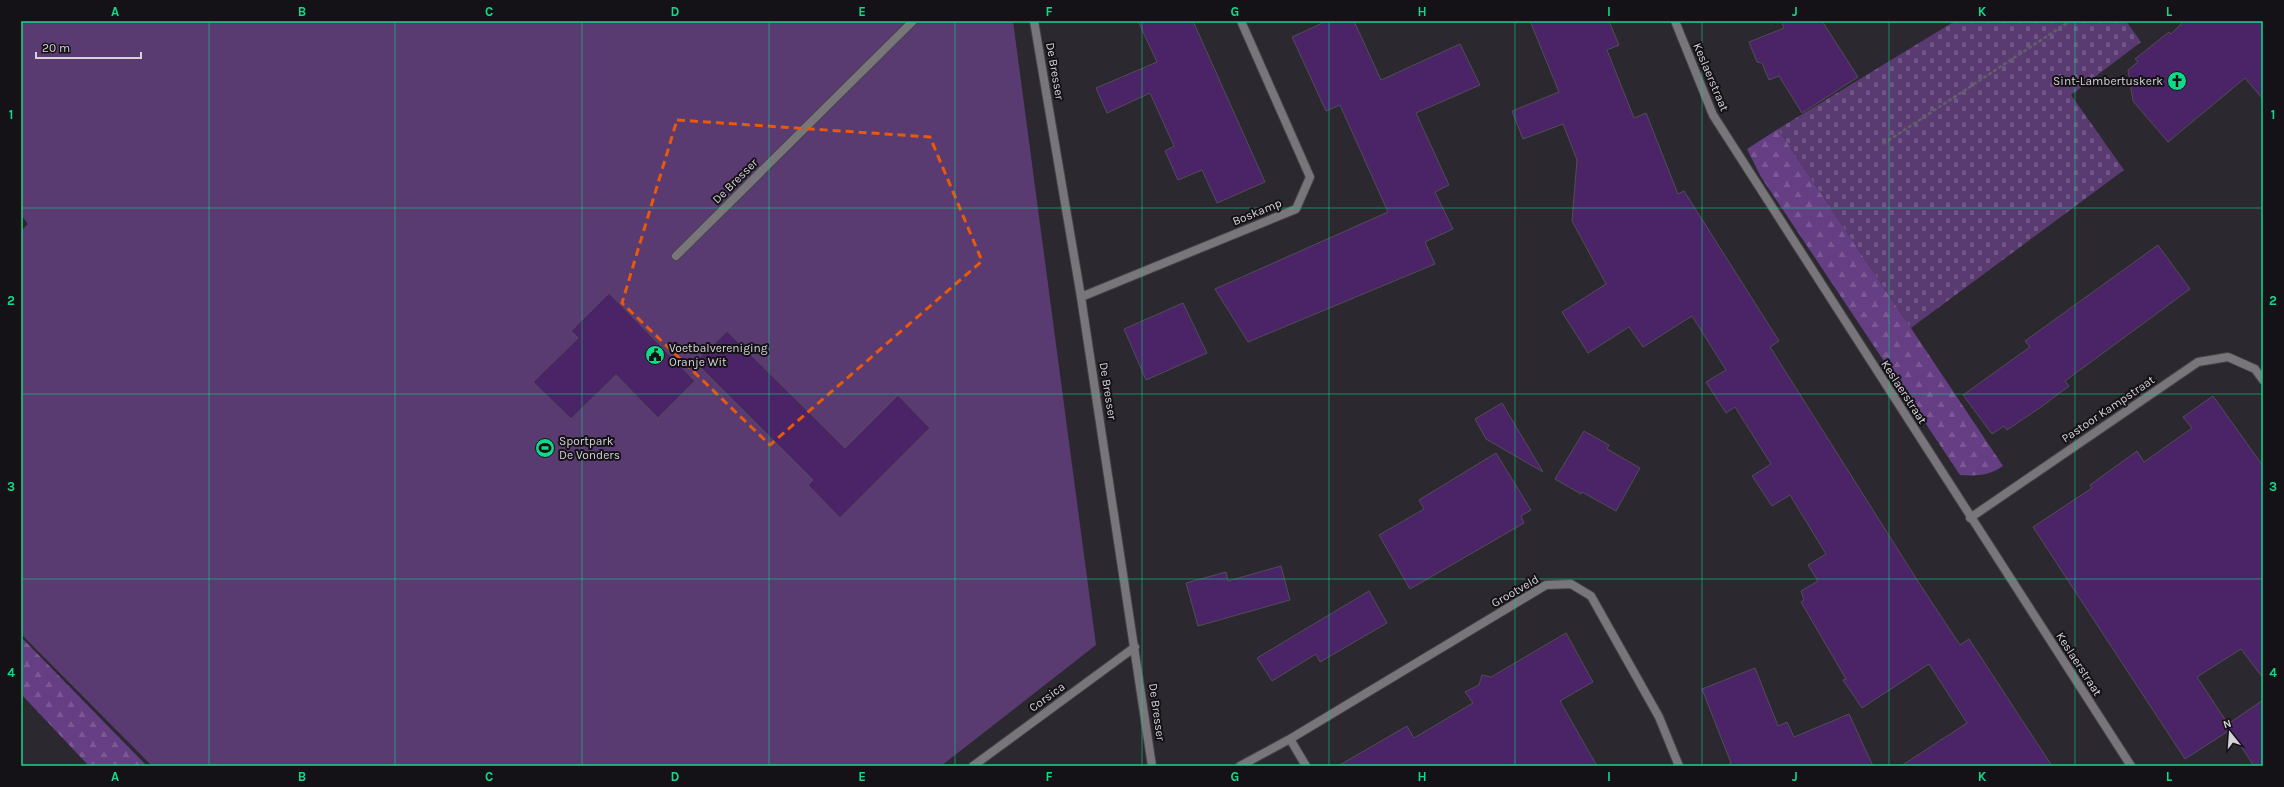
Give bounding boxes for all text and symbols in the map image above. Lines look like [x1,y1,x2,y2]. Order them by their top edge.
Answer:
text: A [111,4,119,19]
text: B [298,4,306,19]
text: C [485,4,493,19]
text: D [671,4,680,19]
text: E [858,4,866,19]
text: F [1045,4,1053,19]
text: G [1231,4,1239,19]
text: H [1417,4,1427,19]
text: I [1607,4,1611,19]
text: J [1792,4,1798,19]
text: K [1978,4,1987,19]
text: L [2166,4,2173,19]
scale bar [36,34,141,60]
text: 20 m [42,41,70,55]
street label: De Bresser [1043,41,1067,101]
street label: Keslaerstraat [1690,41,1732,114]
church icon: Sint-Lambertuskerk [2166,70,2188,92]
place label: Sint-Lambertuskerk [2053,74,2163,88]
text: 1 [9,107,13,122]
text: 1 [2271,107,2275,122]
street label: De Bresser [710,155,761,206]
street label: Boskamp [1230,196,1284,228]
text: 2 [7,293,15,308]
text: 2 [2269,293,2277,308]
place label: Voetbalvereniging Oranje Wit [669,341,768,369]
public building icon: Voetbalvereniging Oranje Wit [644,344,666,366]
street label: Keslaerstraat [1878,358,1930,427]
street label: De Bresser [1097,361,1120,421]
street label: Pastoor Kampstraat [2059,372,2158,445]
place label: Sportpark De Vonders [559,434,620,462]
sports icon: Sportpark De Vonders [534,437,556,459]
text: 3 [7,479,15,494]
text: 3 [2269,479,2277,494]
street label: Grootveld [1489,572,1541,610]
street label: Keslaerstraat [2053,630,2105,699]
text: 4 [7,665,15,680]
text: 4 [2269,665,2277,680]
street label: Corsica [1026,679,1068,715]
street label: De Bresser [1146,682,1168,742]
north arrow [2210,713,2250,753]
text: N [2222,717,2233,731]
text: A [111,769,119,784]
text: B [298,769,306,784]
text: C [485,769,493,784]
text: D [671,769,680,784]
text: E [858,769,866,784]
text: F [1045,769,1053,784]
text: G [1231,769,1239,784]
text: H [1417,769,1427,784]
text: I [1607,769,1611,784]
text: J [1792,769,1798,784]
text: K [1978,769,1987,784]
text: L [2166,769,2173,784]

